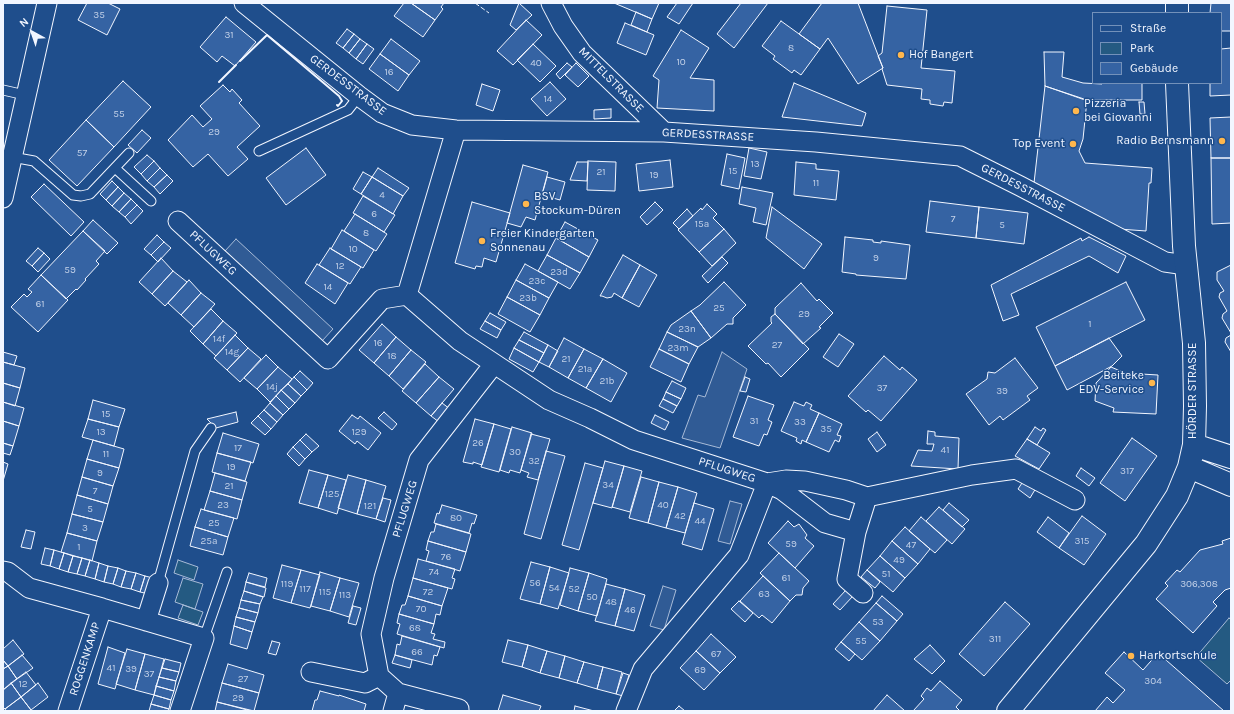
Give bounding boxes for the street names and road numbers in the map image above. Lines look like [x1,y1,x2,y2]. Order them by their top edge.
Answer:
street label: MITTELSTRASSE [575,44,647,116]
street label: GERDESSTRASSE [307,51,389,119]
street label: GERDESSTRASSE [661,125,755,145]
street label: GERDESSTRASSE [979,161,1067,215]
street label: PFLUGWEG [186,228,240,278]
street label: HÖRDER STRASSE [1186,343,1200,439]
street label: PFLUGWEG [697,454,757,486]
street label: PFLUGWEG [389,479,421,539]
street label: ROGGENKAMP [66,620,104,698]

